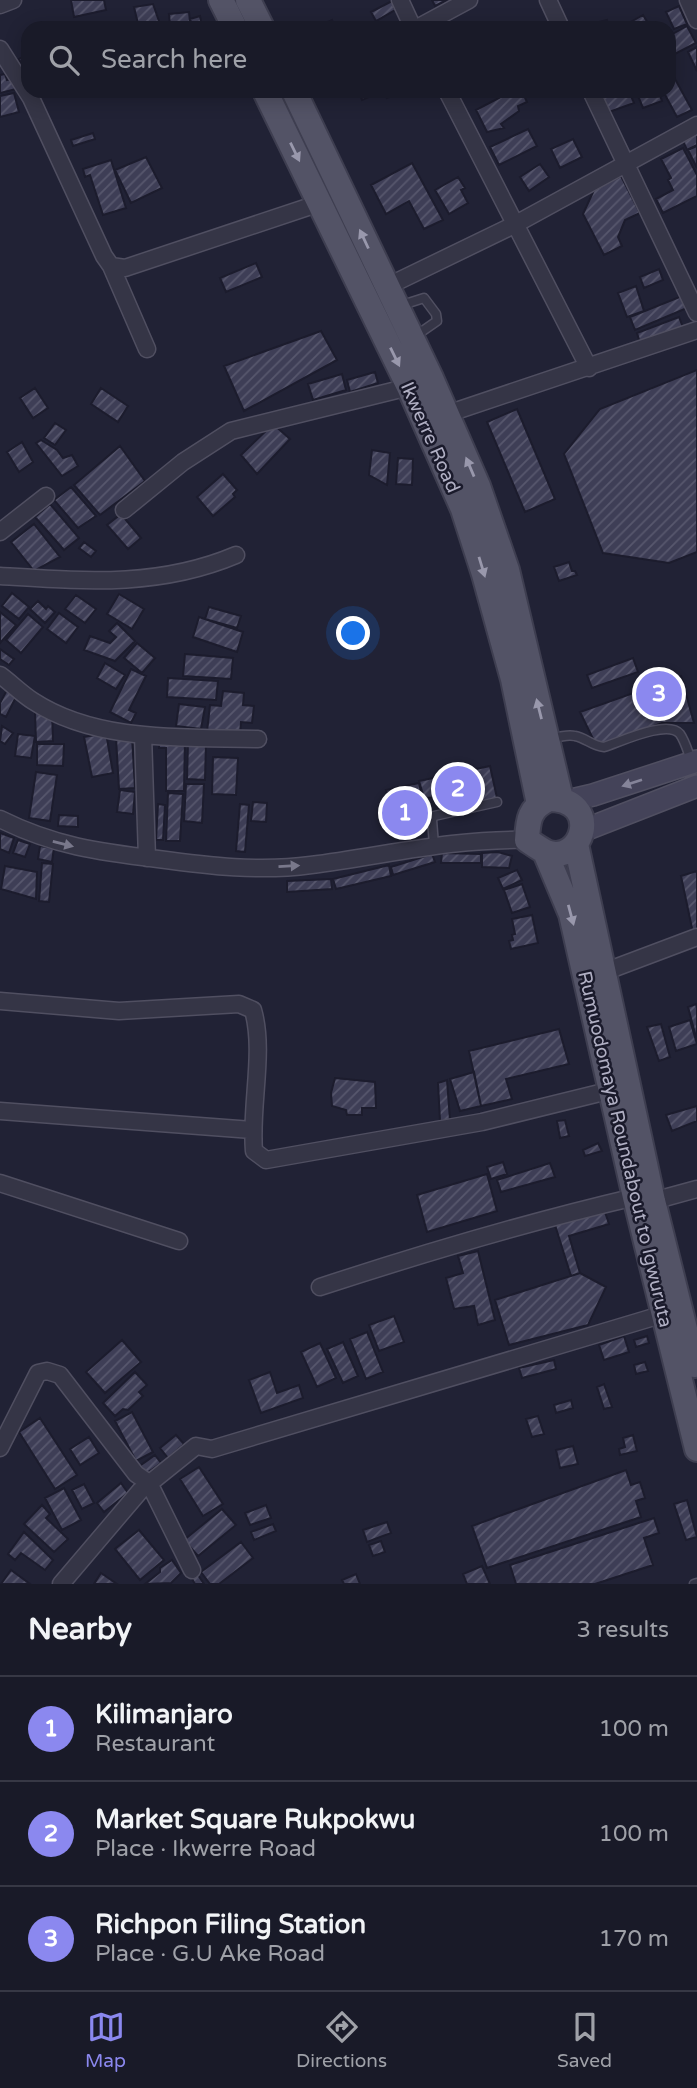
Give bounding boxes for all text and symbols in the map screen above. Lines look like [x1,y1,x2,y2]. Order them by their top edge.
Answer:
search box [21,21,676,98]
icon: search [45,41,83,79]
text: Search here [101,44,247,75]
one-way arrow [290,142,301,162]
one-way arrow [358,229,369,249]
one-way arrow [389,347,400,367]
street label: Ikwerre Road [396,379,464,496]
one-way arrow [464,457,476,477]
one-way arrow [478,556,488,577]
your location [336,616,370,650]
pin: 3 [636,668,682,720]
one-way arrow [533,698,544,720]
pin: 2 [435,763,481,815]
one-way arrow [622,778,643,789]
pin: 1 [382,787,428,839]
one-way arrow [52,839,74,850]
one-way arrow [278,861,300,872]
one-way arrow [566,905,576,926]
street label: Rumuodomaya Roundabout to Igwuruta [573,969,677,1330]
text: Nearby [28,1611,132,1648]
text: 3 results [576,1616,669,1644]
text: Kilimanjaro [95,1699,233,1730]
text: 1 [44,1715,58,1743]
text: 100 m [599,1715,669,1743]
text: Restaurant [95,1730,215,1758]
text: Market Square Rukpokwu [95,1804,415,1835]
text: 2 [44,1820,58,1848]
text: 100 m [599,1820,669,1848]
text: Place · Ikwerre Road [95,1835,316,1863]
text: Richpon Filing Station [95,1909,366,1940]
text: 3 [44,1925,58,1953]
text: 170 m [599,1925,669,1953]
text: Place · G.U Ake Road [95,1940,325,1968]
tab: Map [85,2008,126,2072]
tab: Directions [296,2008,387,2072]
tab: Saved [557,2008,612,2072]

